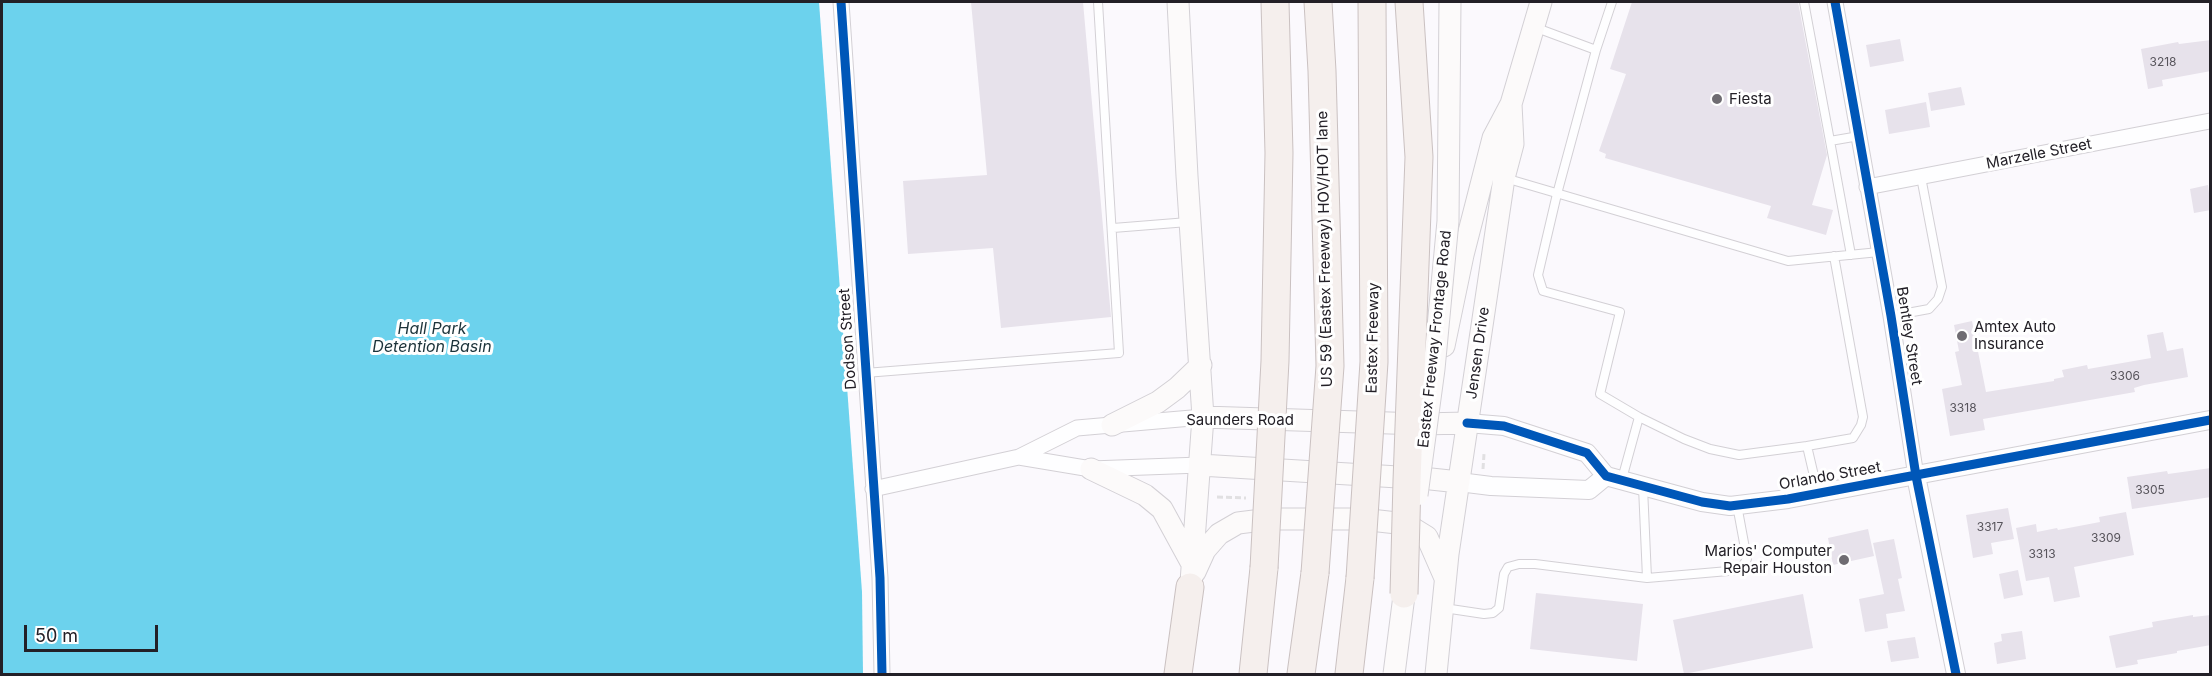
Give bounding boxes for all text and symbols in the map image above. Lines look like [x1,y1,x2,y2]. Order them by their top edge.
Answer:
house number: 3218 [2149,55,2177,69]
place label: Fiesta [1729,90,1772,108]
marker: Fiesta [1710,92,1724,106]
street label: US 59 (Eastex Freeway) HOV/HOT lane [1314,111,1336,387]
street label: Marzelle Street [1985,135,2093,173]
street label: Eastex Freeway Frontage Road [1415,229,1455,449]
street label: Eastex Freeway [1363,282,1383,394]
street label: Bentley Street [1892,286,1926,386]
street label: Dodson Street [835,288,861,390]
street label: Jensen Drive [1463,306,1493,400]
place label: Amtex Auto Insurance [1974,318,2056,353]
water label: Hall Park Detention Basin [372,319,492,357]
marker: Amtex Auto Insurance [1955,329,1969,343]
house number: 3306 [2110,369,2140,383]
house number: 3318 [1949,401,1977,415]
street label: Saunders Road [1186,411,1294,429]
street label: Orlando Street [1778,458,1882,494]
house number: 3305 [2135,483,2165,497]
house number: 3317 [1977,520,2003,534]
house number: 3309 [2091,531,2121,545]
place label: Marios' Computer Repair Houston [1705,542,1832,577]
house number: 3313 [2028,547,2056,561]
marker: Marios' Computer Repair Houston [1837,553,1851,567]
scale bar [27,613,160,651]
text: 50 m [35,625,78,646]

